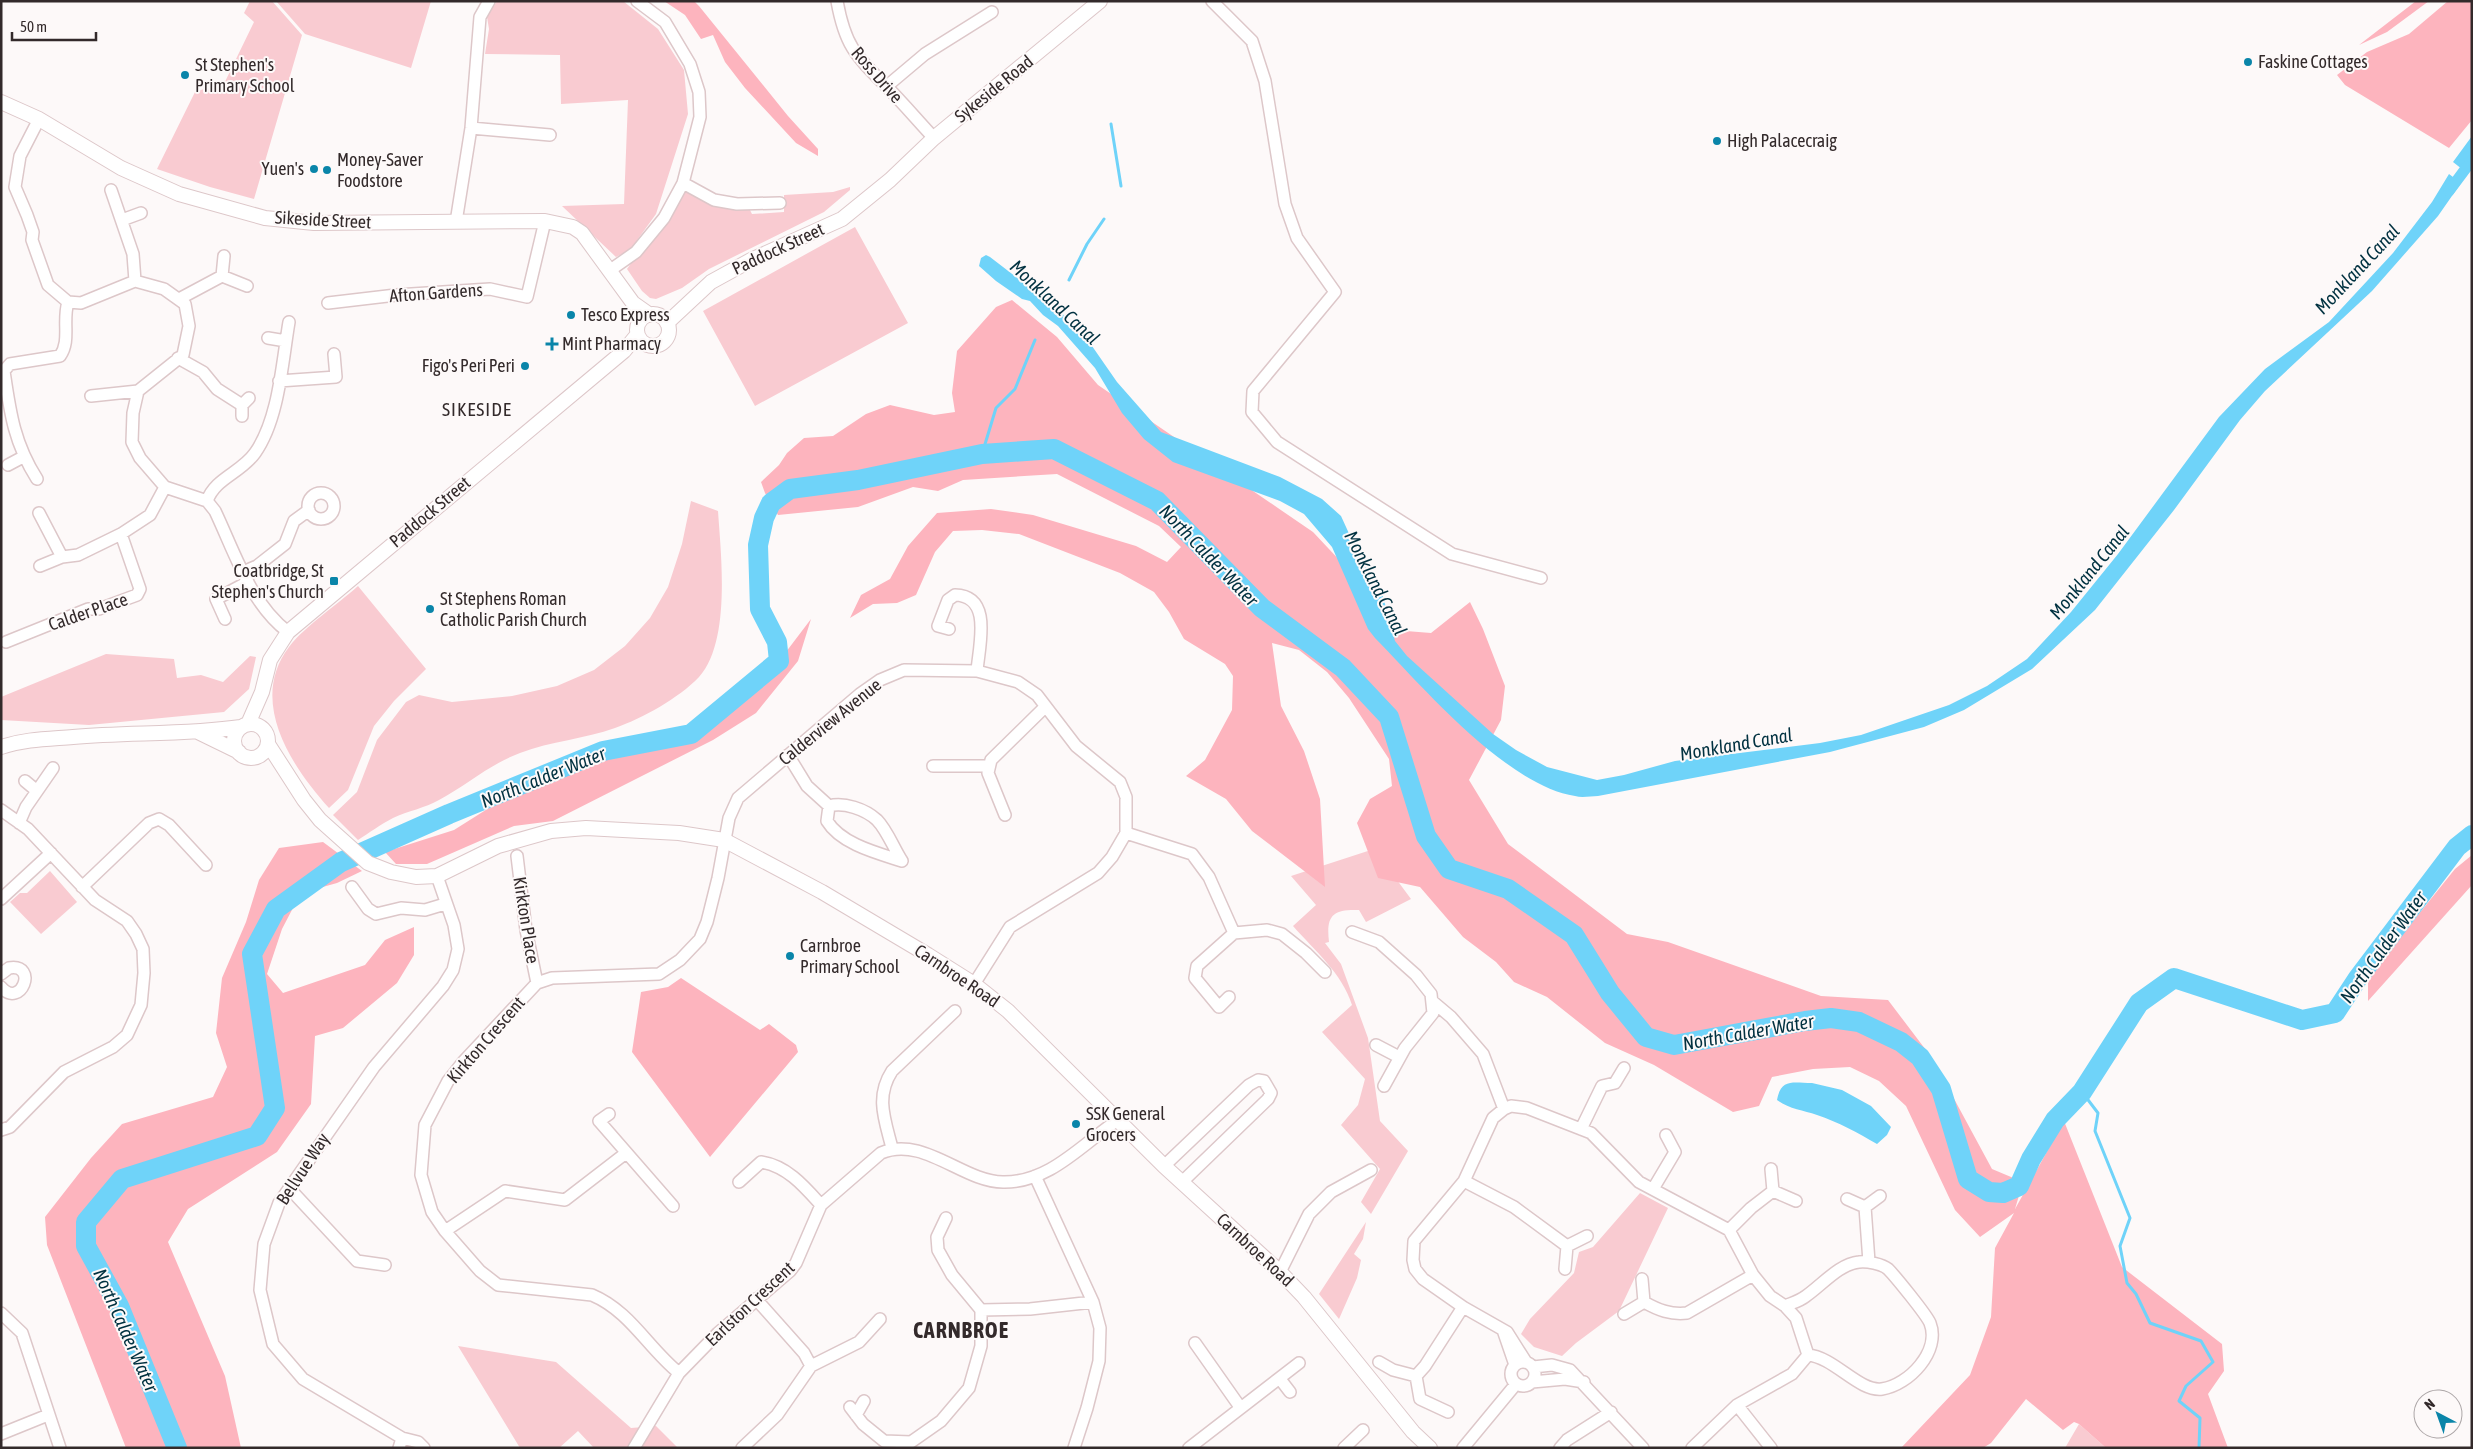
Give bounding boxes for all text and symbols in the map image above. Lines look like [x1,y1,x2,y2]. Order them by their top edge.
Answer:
scale bar [12,10,96,42]
text: 50 m [20,18,47,35]
street label: Ross Drive [847,42,907,107]
street label: Sykeside Road [950,51,1037,127]
place label: Faskine Cottages [2258,51,2368,72]
place label: St Stephen's Primary School [195,54,295,96]
marker: Faskine Cottages [2242,56,2254,68]
marker: St Stephen's Primary School [179,69,191,81]
place label: High Palacecraig [1727,130,1837,151]
marker: High Palacecraig [1711,135,1723,147]
place label: Money-Saver Foodstore [337,149,423,191]
place label: Yuen's [261,158,304,179]
marker: Yuen's [308,163,320,175]
marker: Money-Saver Foodstore [321,164,333,176]
street label: Sikeside Street [274,206,372,233]
street label: Paddock Street [729,218,827,279]
water label: Monkland Canal [2310,220,2404,318]
water label: Monkland Canal [1006,255,1104,349]
street label: Afton Gardens [389,279,483,306]
place label: Tesco Express [581,304,670,325]
marker: Tesco Express [565,309,577,321]
place label: Mint Pharmacy [562,333,661,354]
marker: Mint Pharmacy [546,338,558,350]
place label: Figo's Peri Peri [422,355,515,376]
marker: Figo's Peri Peri [519,360,531,372]
district label: SIKESIDE [442,398,512,420]
street label: Paddock Street [385,472,474,551]
water label: North Calder Water [1155,500,1264,611]
water label: Monkland Canal [2045,521,2133,623]
water label: Monkland Canal [1340,527,1412,639]
place label: Coatbridge, St Stephen's Church [211,560,324,602]
marker: Coatbridge, St Stephen's Church [328,575,340,587]
street label: Calder Place [45,588,130,635]
place label: St Stephens Roman Catholic Parish Church [440,588,587,630]
marker: St Stephens Roman Catholic Parish Church [424,603,436,615]
street label: Calderview Avenue [774,674,885,769]
water label: Monkland Canal [1678,723,1794,765]
water label: North Calder Water [478,741,610,812]
street label: Kirkton Place [509,875,544,965]
water label: North Calder Water [2335,886,2432,1007]
place label: Carnbroe Primary School [800,935,900,977]
street label: Carnbroe Road [911,940,1004,1012]
marker: Carnbroe Primary School [784,950,796,962]
street label: Kirkton Crescent [442,992,529,1087]
water label: North Calder Water [1681,1009,1816,1054]
place label: SSK General Grocers [1086,1103,1165,1145]
marker: SSK General Grocers [1070,1118,1082,1130]
street label: Bellvue Way [272,1129,333,1208]
street label: Carnbroe Road [1212,1209,1298,1291]
street label: Earlston Crescent [701,1257,798,1350]
water label: North Calder Water [89,1265,164,1396]
district label: CARNBROE [913,1317,1009,1343]
north arrow [2413,1389,2463,1439]
text: N [2421,1395,2438,1413]

